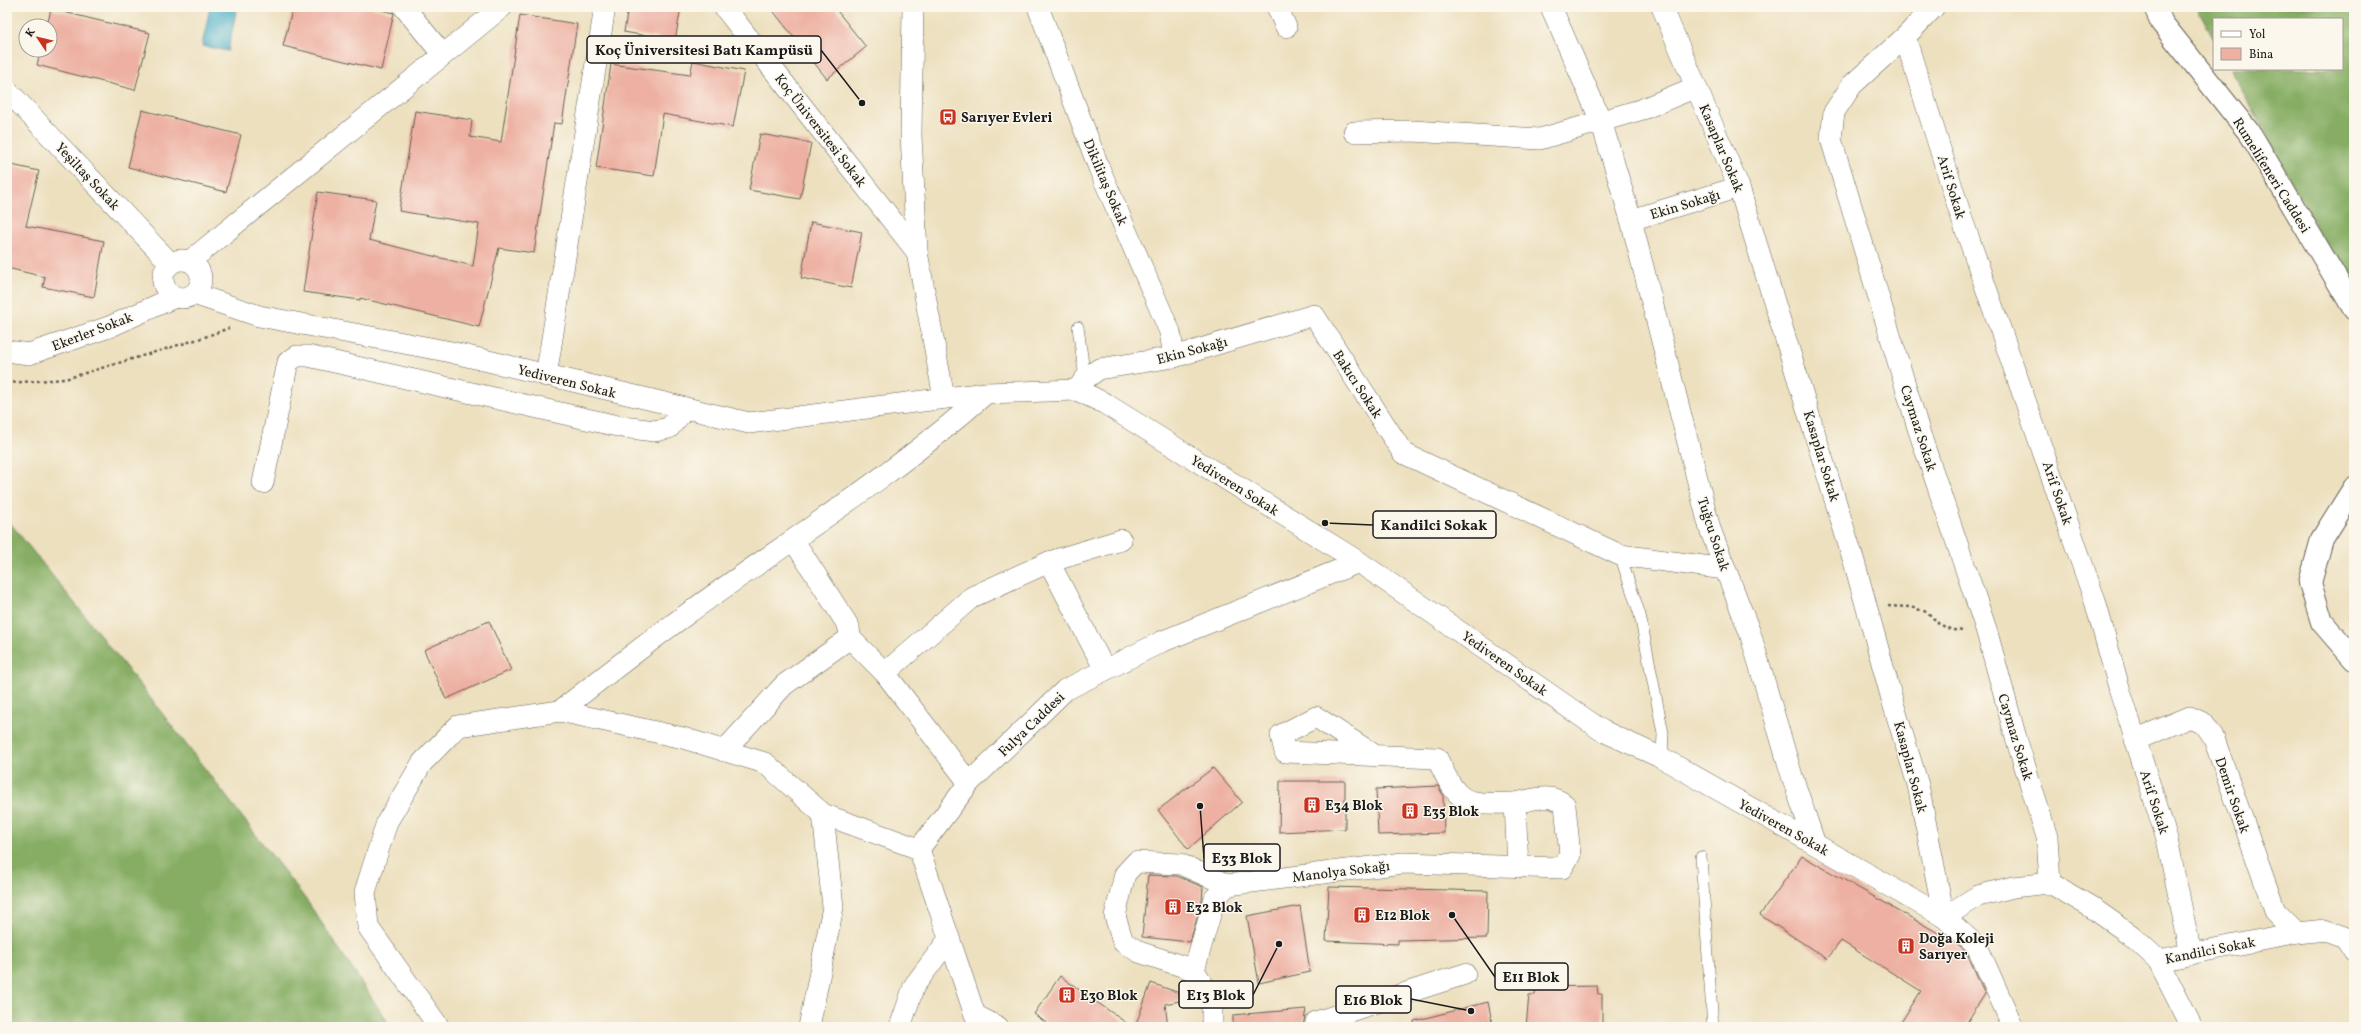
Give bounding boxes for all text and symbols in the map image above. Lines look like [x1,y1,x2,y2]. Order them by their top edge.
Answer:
north arrow [18,18,58,58]
legend [2213,18,2343,70]
text: K [23,26,39,41]
text: Yol [2249,27,2266,43]
callout: Koç Üniversitesi Batı Kampüsü [587,36,821,63]
text: Koç Üniversitesi Batı Kampüsü [595,41,813,62]
text: Bina [2249,47,2273,63]
street label: Koç Üniversitesi Sokak [770,70,870,192]
street label: Kasaplar Sokak [1693,101,1748,196]
bus stop icon: Sarıyer Evleri [938,107,958,127]
place label: Sarıyer Evleri [961,109,1052,128]
street label: Rumelifeneri Caddesi [2227,114,2314,237]
street label: Dikilitaş Sokak [1078,136,1132,229]
street label: Yeşiltaş Sokak [50,139,124,215]
street label: Arif Sokak [1932,153,1969,222]
street label: Ekin Sokağı [1648,186,1723,225]
street label: Ekerler Sokak [49,308,136,357]
street label: Ekin Sokağı [1155,333,1230,370]
street label: Bakıcı Sokak [1328,347,1386,423]
street label: Yediveren Sokak [515,361,618,404]
street label: Caymaz Sokak [1895,383,1941,474]
street label: Kasaplar Sokak [1798,409,1844,505]
street label: Yediveren Sokak [1186,451,1282,521]
street label: Arif Sokak [2037,459,2076,528]
street label: Tuğcu Sokak [1692,495,1734,574]
callout: Kandilci Sokak [1373,511,1496,538]
text: Kandilci Sokak [1381,516,1487,537]
street label: Yediveren Sokak [1457,627,1551,701]
street label: Fulya Caddesi [995,689,1069,762]
street label: Caymaz Sokak [1992,692,2037,783]
street label: Kasaplar Sokak [1888,719,1931,816]
street label: Demir Sokak [2210,755,2254,836]
street label: Arif Sokak [2134,768,2173,837]
building icon: E34 Blok [1302,795,1322,815]
street label: Yediveren Sokak [1734,795,1832,861]
place label: E34 Blok [1325,797,1383,816]
building icon: E35 Blok [1400,801,1420,821]
place label: E35 Blok [1423,803,1480,822]
callout: E33 Blok [1204,844,1280,871]
text: E33 Blok [1212,849,1272,870]
street label: Manolya Sokağı [1291,857,1391,888]
building icon: E32 Blok [1163,897,1183,917]
place label: E32 Blok [1186,899,1243,918]
building icon: E12 Blok [1352,905,1372,925]
place label: E12 Blok [1375,907,1431,926]
place label: Doğa Koleji Sarıyer [1919,930,1994,965]
street label: Kandilci Sokak [2163,933,2257,970]
building icon: Doğa Koleji Sarıyer [1896,936,1916,956]
callout: E11 Blok [1495,963,1568,990]
text: E11 Blok [1502,968,1560,989]
callout: E13 Blok [1179,981,1253,1008]
building icon: E30 Blok [1057,985,1077,1005]
text: E13 Blok [1187,986,1245,1007]
callout: E16 Blok [1336,986,1411,1013]
place label: E30 Blok [1080,987,1138,1006]
text: E16 Blok [1343,991,1403,1012]

